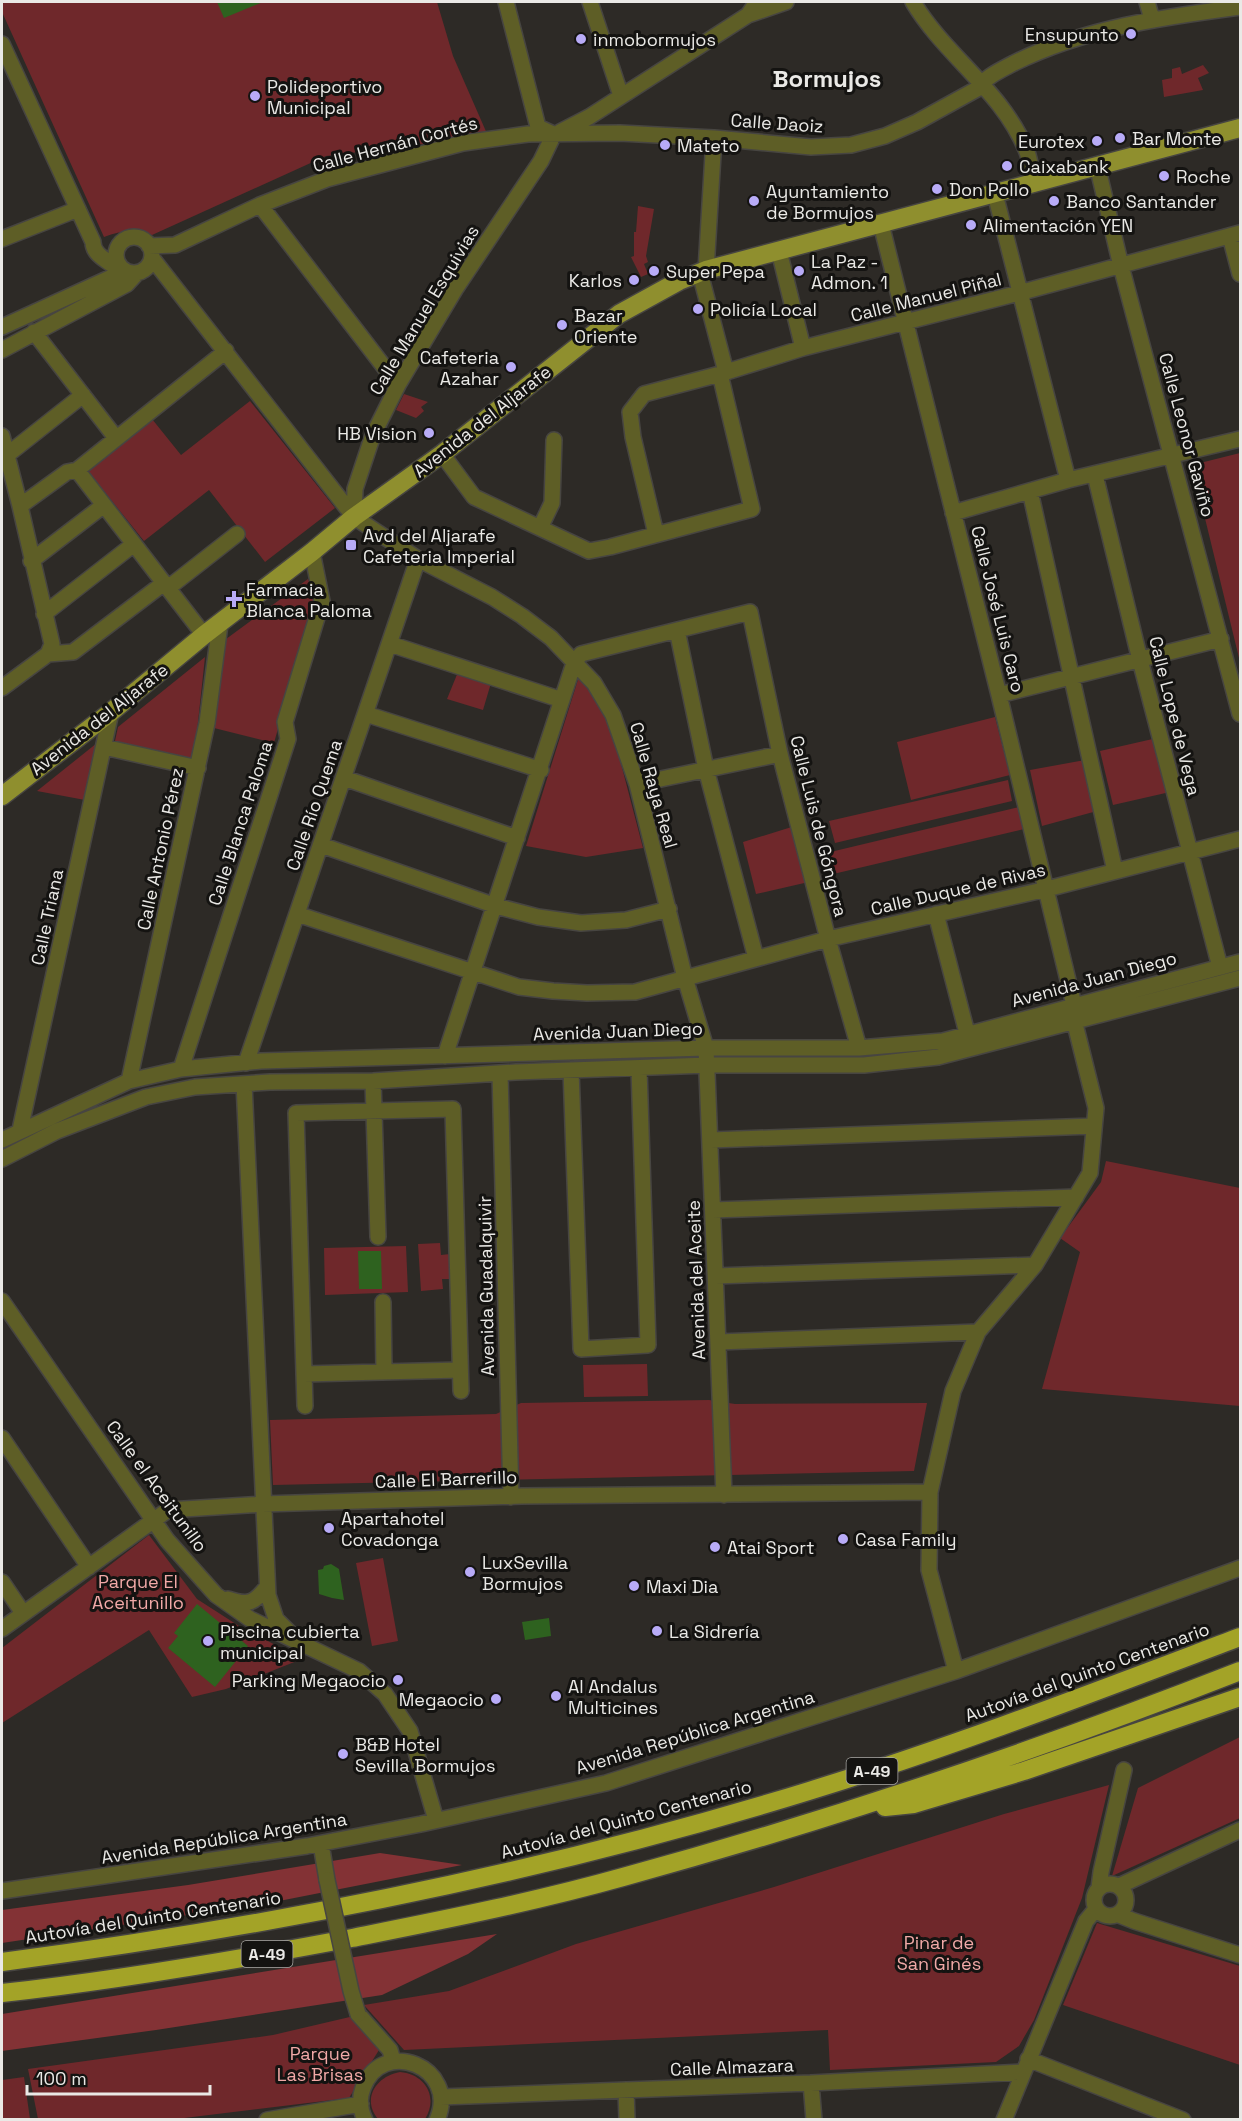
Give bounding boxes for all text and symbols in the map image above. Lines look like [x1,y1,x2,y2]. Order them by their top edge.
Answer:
place label: Ensupunto [1025,23,1119,46]
marker: Ensupunto [1124,27,1138,41]
place label: inmobormujos [593,28,716,51]
marker: inmobormujos [574,32,588,46]
district label: Bormujos [773,63,881,94]
place label: Polideportivo Municipal [267,75,382,119]
marker: Polideportivo Municipal [248,89,262,103]
street label: Calle Daoiz [730,108,824,138]
street label: Calle Hernán Cortés [310,111,480,177]
place label: Bar Monte [1132,127,1222,150]
place label: Eurotex [1018,130,1085,153]
marker: Bar Monte [1113,131,1127,145]
place label: Mateto [677,134,740,157]
marker: Eurotex [1090,134,1104,148]
marker: Mateto [658,138,672,152]
place label: Caixabank [1019,155,1109,178]
marker: Caixabank [1000,159,1014,173]
place label: Roche [1176,165,1231,188]
marker: Roche [1157,169,1171,183]
place label: Don Pollo [949,178,1029,201]
place label: Ayuntamiento de Bormujos [766,180,889,224]
marker: Don Pollo [930,182,944,196]
place label: Banco Santander [1066,190,1217,213]
marker: Ayuntamiento de Bormujos [747,194,761,208]
marker: Banco Santander [1047,194,1061,208]
place label: Alimentación YEN [983,214,1133,237]
marker: Alimentación YEN [964,218,978,232]
street label: Calle Manuel Esquivias [364,221,484,399]
place label: La Paz - Admon. 1 [811,250,888,294]
place label: Super Pepa [666,260,765,283]
marker: Super Pepa [647,264,661,278]
marker: La Paz - Admon. 1 [792,264,806,278]
street label: Calle Manuel Piñal [848,267,1004,327]
place label: Karlos [569,269,622,292]
marker: Karlos [627,273,641,287]
place label: Policía Local [710,298,817,321]
marker: Policía Local [691,302,705,316]
place label: Bazar Oriente [574,304,637,348]
marker: Bazar Oriente [555,318,569,332]
place label: Cafeteria Azahar [420,346,499,390]
street label: Calle Leonor Gaviño [1154,350,1220,520]
street label: Avenida del Aljarafe [408,360,556,482]
marker: Cafeteria Azahar [504,360,518,374]
place label: HB Vision [337,422,417,445]
marker: HB Vision [422,426,436,440]
street label: Calle José Luis Caro [966,523,1030,695]
place label: Avd del Aljarafe Cafeteria Imperial [363,524,515,568]
marker: Avd del Aljarafe Cafeteria Imperial [344,538,358,552]
place label: Farmacia Blanca Paloma [246,578,372,622]
marker: Farmacia Blanca Paloma [227,592,241,606]
street label: Calle Lope de Vega [1144,634,1206,798]
street label: Avenida del Aljarafe [25,658,173,780]
street label: Calle Raya Real [625,719,683,851]
street label: Calle Luis de Góngora [785,733,853,919]
street label: Calle Río Quema [281,736,347,874]
street label: Calle Blanca Paloma [203,738,277,908]
street label: Calle Antonio Pérez [132,766,188,932]
street label: Calle Duque de Rivas [868,858,1048,920]
street label: Calle Triana [26,867,68,967]
street label: Avenida Juan Diego [1009,946,1179,1012]
street label: Avenida Juan Diego [533,1017,703,1045]
street label: Avenida Guadalquivir [473,1195,499,1376]
street label: Avenida del Aceite [682,1200,710,1360]
street label: Calle el Aceitunillo [101,1416,213,1556]
street label: Calle El Barrerillo [374,1465,518,1493]
place label: Apartahotel Covadonga [341,1507,444,1551]
marker: Apartahotel Covadonga [322,1521,336,1535]
place label: Casa Family [855,1528,956,1551]
marker: Casa Family [836,1532,850,1546]
place label: Atai Sport [727,1536,814,1559]
marker: Atai Sport [708,1540,722,1554]
place label: LuxSevilla Bormujos [482,1551,568,1595]
marker: LuxSevilla Bormujos [463,1565,477,1579]
park label: Parque El Aceitunillo [92,1570,184,1614]
place label: Maxi Dia [646,1575,718,1598]
marker: Maxi Dia [627,1579,641,1593]
street label: Autovía del Quinto Centenario [962,1617,1212,1727]
place label: Piscina cubierta municipal [220,1620,360,1664]
place label: La Sidrería [669,1620,760,1643]
marker: La Sidrería [650,1624,664,1638]
marker: Piscina cubierta municipal [201,1634,215,1648]
place label: Parking Megaocio [232,1669,386,1692]
marker: Parking Megaocio [391,1673,405,1687]
place label: Al Andalus Multicines [568,1675,658,1719]
street label: Avenida República Argentina [573,1685,817,1779]
place label: Megaocio [399,1688,484,1711]
marker: Al Andalus Multicines [549,1689,563,1703]
marker: Megaocio [489,1692,503,1706]
place label: B&B Hotel Sevilla Bormujos [355,1733,495,1777]
marker: B&B Hotel Sevilla Bormujos [336,1747,350,1761]
road number: A-49 [846,1758,898,1784]
street label: Autovía del Quinto Centenario [498,1774,754,1864]
street label: Avenida República Argentina [100,1807,348,1869]
street label: Autovía del Quinto Centenario [23,1885,283,1949]
park label: Pinar de San Ginés [897,1931,981,1975]
road number: A-49 [242,1941,292,1967]
park label: Parque Las Brisas [277,2042,363,2086]
street label: Calle Almazara [670,2053,794,2081]
scale bar [27,2058,210,2096]
text: 100 m [36,2067,87,2090]

